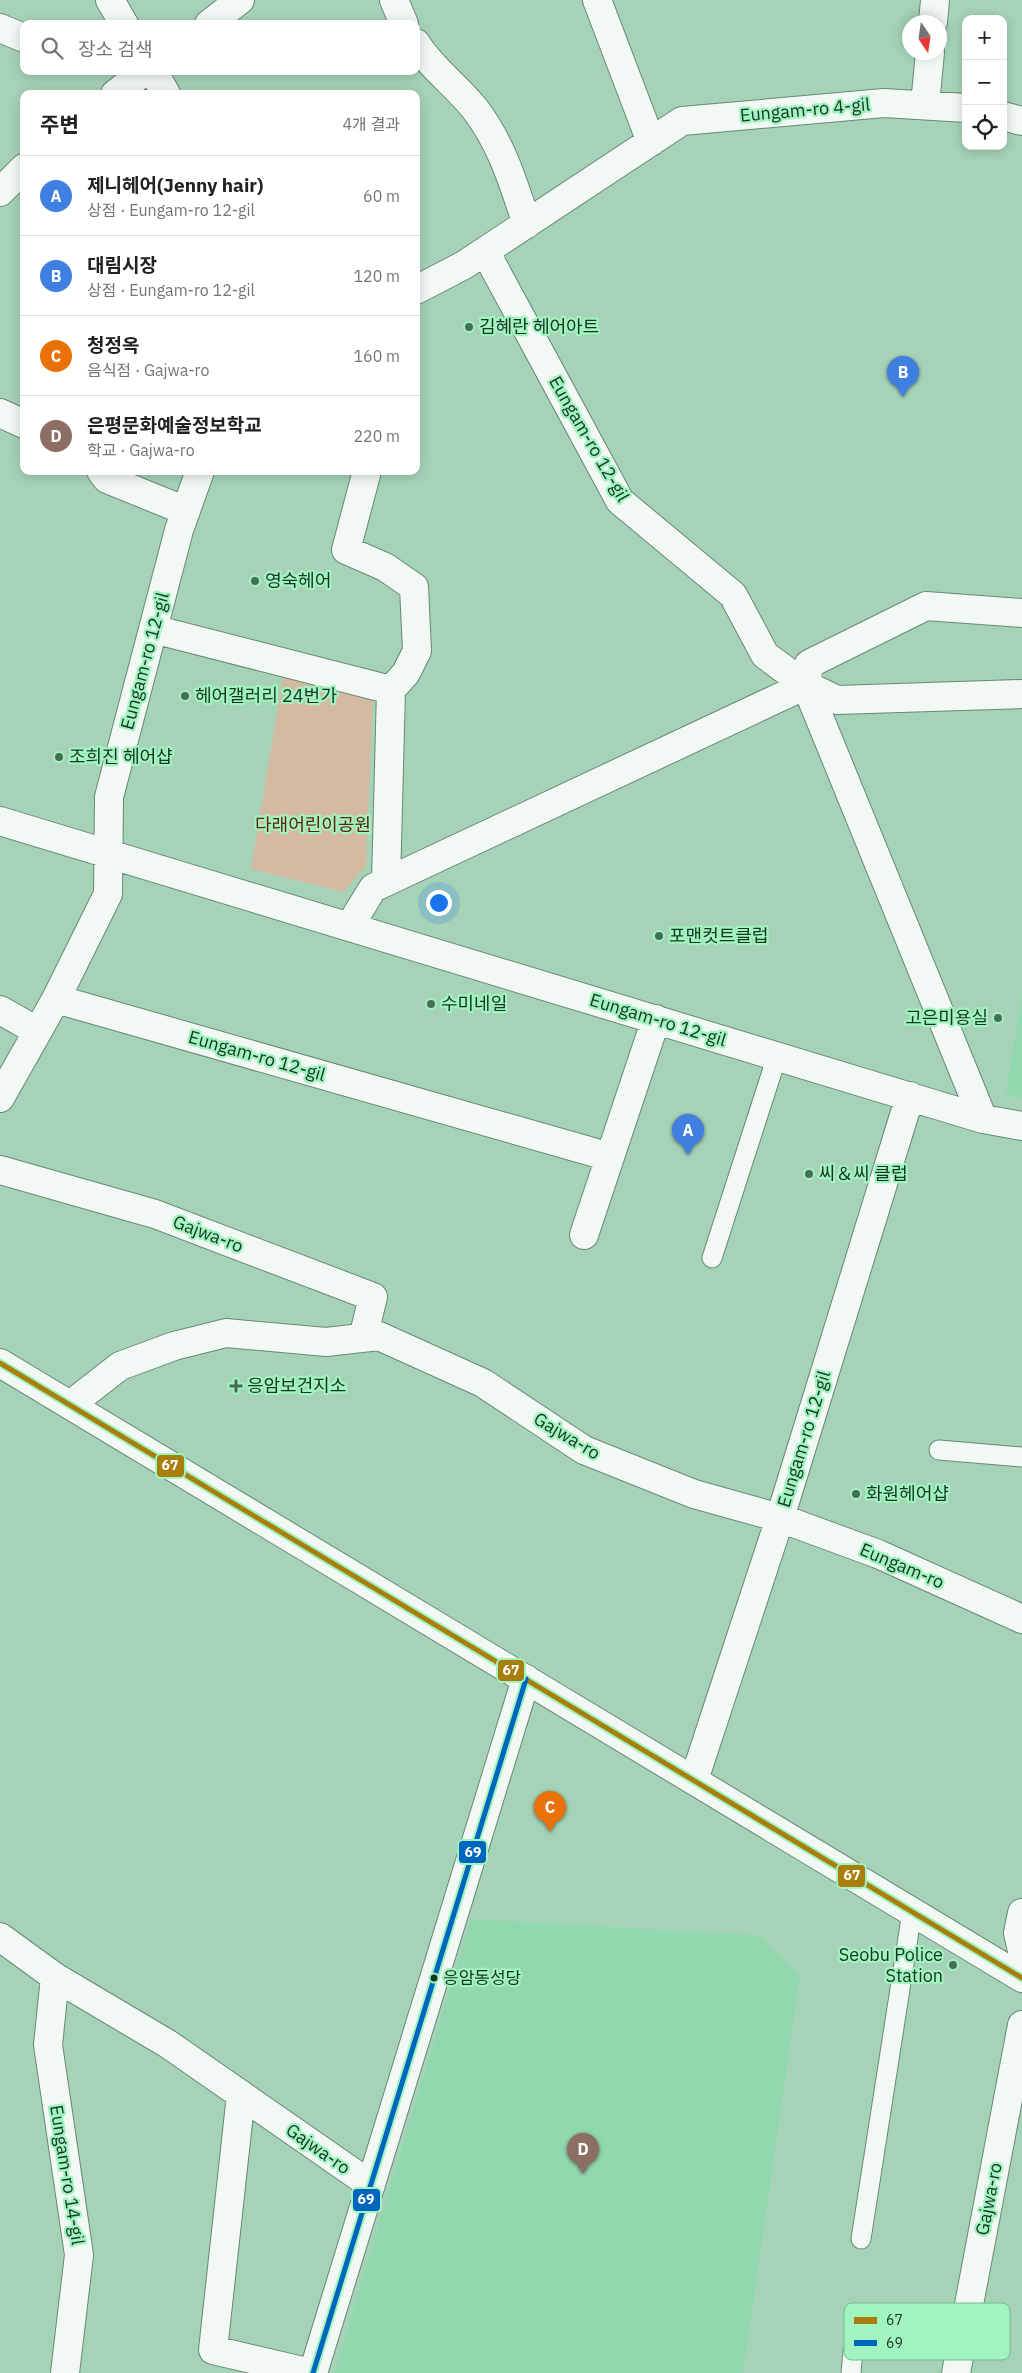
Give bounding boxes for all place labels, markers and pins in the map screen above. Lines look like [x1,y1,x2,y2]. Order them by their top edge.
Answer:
place label: 김혜란 헤어아트 [479,315,599,338]
marker: 김혜란 헤어아트 [463,321,475,333]
pin: B [887,356,919,397]
place label: 영숙헤어 [265,569,331,592]
marker: 영숙헤어 [249,575,261,587]
place label: 헤어갤러리 24번가 [195,684,337,707]
marker: 헤어갤러리 24번가 [179,690,191,702]
place label: 조희진 헤어샵 [69,745,173,768]
marker: 조희진 헤어샵 [53,751,65,763]
place label: 포맨컷트클럽 [669,924,768,947]
marker: 포맨컷트클럽 [653,930,665,942]
place label: 수미네일 [441,992,507,1015]
marker: 수미네일 [425,998,437,1010]
place label: 고은미용실 [905,1006,988,1029]
marker: 고은미용실 [992,1012,1004,1024]
pin: A [672,1114,704,1155]
place label: 씨＆씨 클럽 [819,1162,908,1185]
marker: 씨＆씨 클럽 [803,1168,815,1180]
place label: 응암보건지소 [247,1374,346,1397]
marker: 응암보건지소 [229,1379,243,1393]
place label: 화원헤어샵 [866,1482,949,1505]
marker: 화원헤어샵 [850,1488,862,1500]
pin: C [534,1791,566,1832]
place label: Seobu Police Station [839,1943,943,1987]
marker: Seobu Police Station [947,1959,959,1971]
place label: 응암동성당 [443,1967,522,1989]
marker: 응암동성당 [429,1973,439,1983]
pin: D [567,2133,599,2174]

